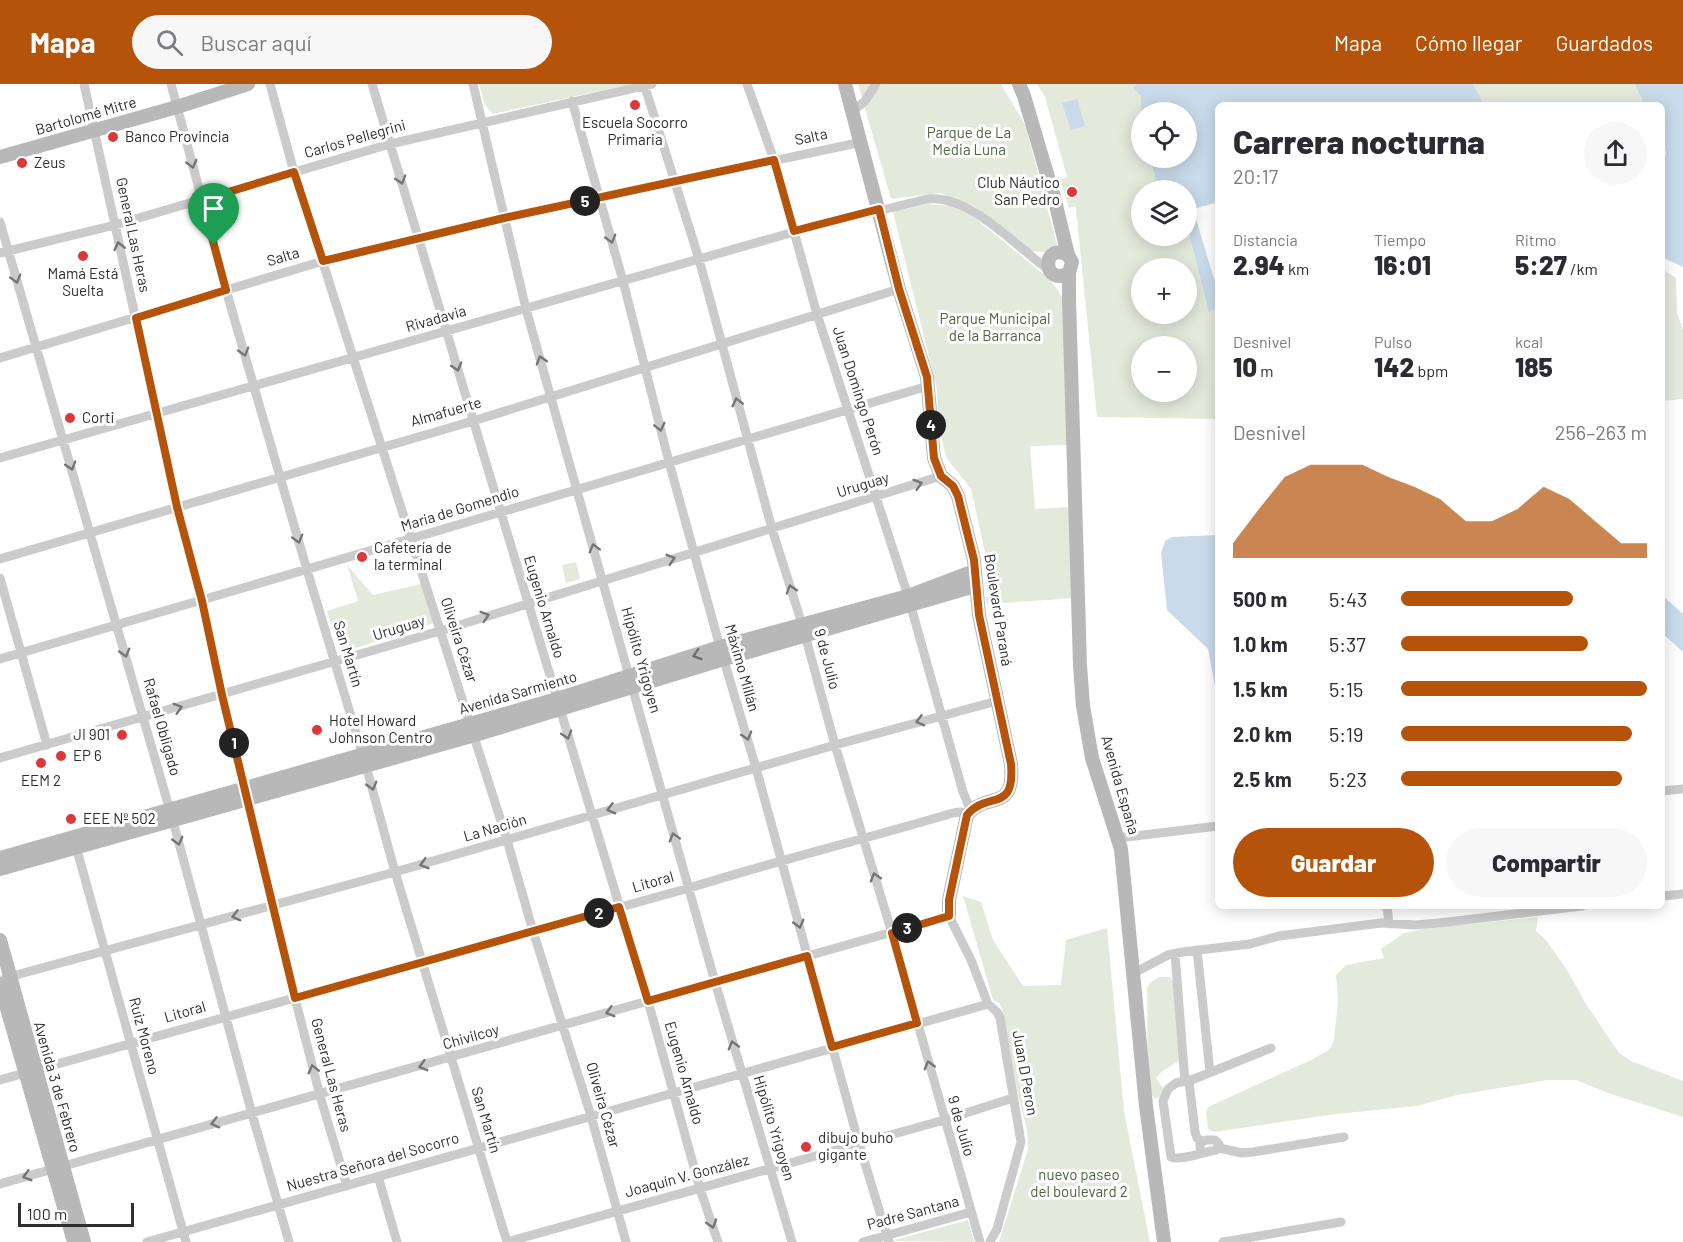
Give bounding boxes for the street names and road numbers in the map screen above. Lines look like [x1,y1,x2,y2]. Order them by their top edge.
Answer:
street label: Bartolomé Mitre [33,92,138,138]
street label: Carlos Pellegrini [302,115,408,161]
street label: Salta [793,124,829,148]
street label: General Las Heras [113,176,155,294]
street label: Salta [264,243,301,269]
street label: Rivadavia [403,301,468,335]
street label: Juan Domingo Perón [830,324,888,457]
street label: Almafuerte [408,392,483,430]
street label: Uruguay [834,468,891,501]
street label: María de Gomendio [398,481,521,535]
street label: Boulevard Paraná [981,552,1017,667]
street label: Eugenio Arnaldo [521,553,569,660]
street label: Oliveira Cézar [438,595,482,685]
street label: Hipólito Yrigoyen [618,605,666,715]
street label: Uruguay [370,611,427,644]
street label: San Martín [330,618,368,689]
street label: Máximo Millán [722,622,764,713]
street label: 9 de Julio [811,626,845,691]
street label: Avenida Sarmiento [457,667,579,717]
street label: Rafael Obligado [140,676,186,778]
street label: Avenida España [1098,733,1144,836]
street label: La Nación [461,809,528,845]
street label: Litoral [630,867,676,896]
street label: Ruiz Moreno [126,995,164,1076]
street label: Litoral [162,997,208,1026]
street label: General Las Heras [308,1016,356,1134]
street label: Avenida 3 de Febrero [31,1019,85,1154]
street label: Chivilcoy [440,1019,501,1053]
street label: Eugenio Arnaldo [662,1019,708,1126]
street label: Juan D Peron [1010,1029,1042,1117]
street label: Oliveira Cézar [583,1060,625,1150]
street label: Hipólito Yrigoyen [750,1073,800,1183]
street label: San Martín [468,1084,506,1155]
street label: 9 de Julio [945,1093,979,1158]
street label: Nuestra Señora del Socorro [284,1128,461,1194]
street label: Joaquín V. González [623,1150,751,1200]
street label: Padre Santana [865,1191,961,1233]

